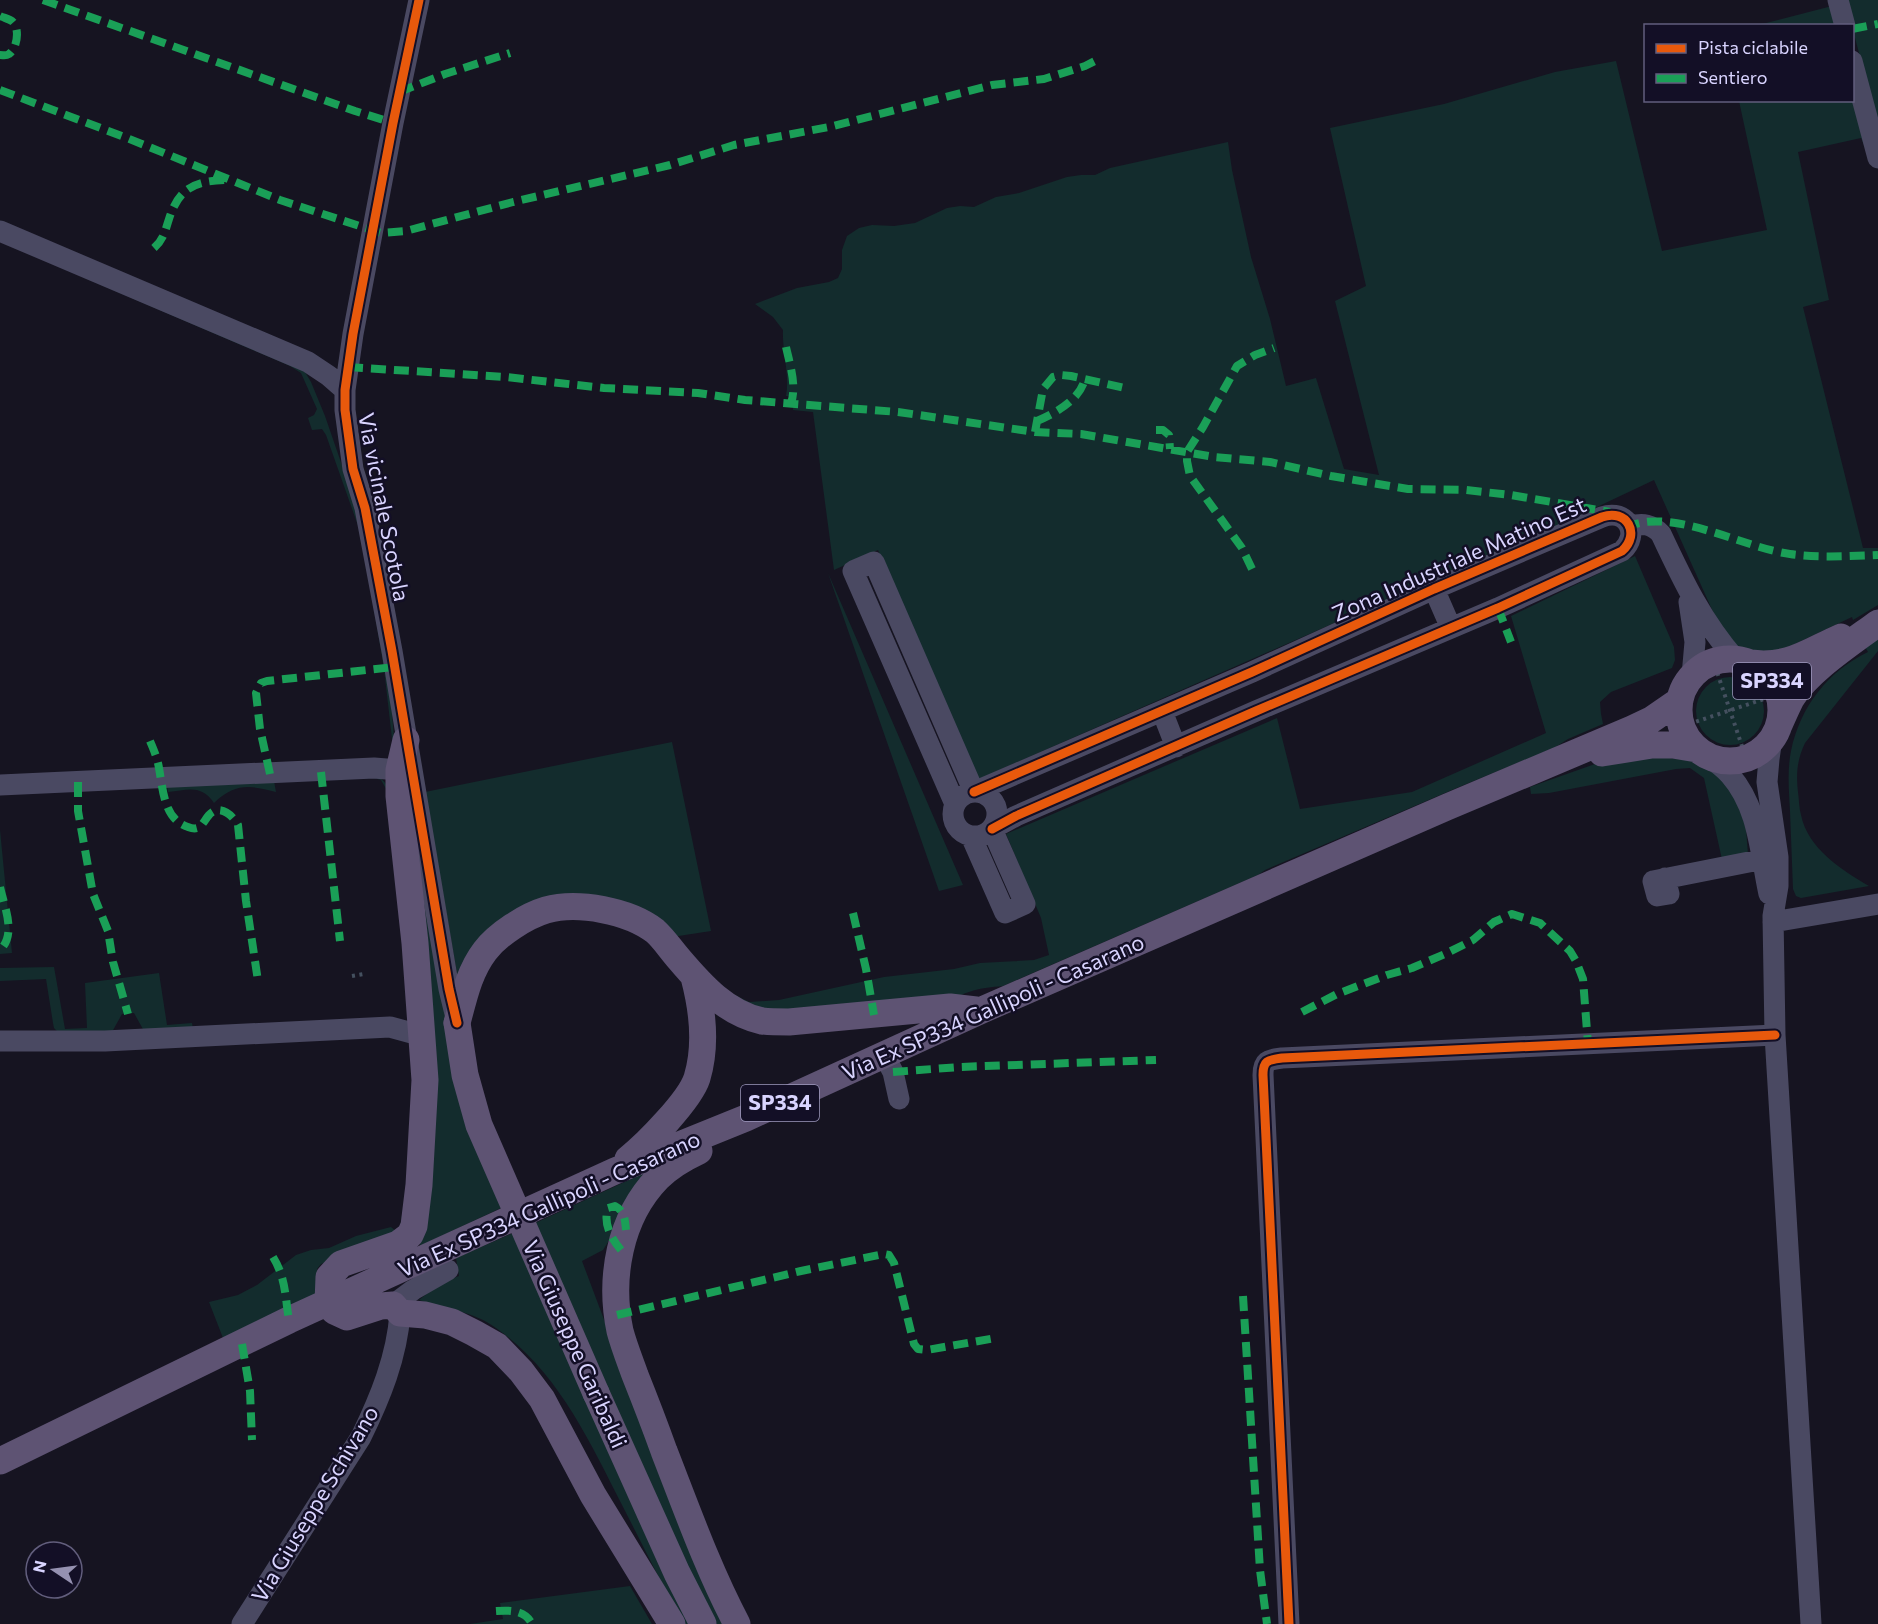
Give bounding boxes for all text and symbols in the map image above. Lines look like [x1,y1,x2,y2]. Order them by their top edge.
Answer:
legend [1644,24,1854,102]
text: Pista ciclabile [1698,36,1808,58]
text: Sentiero [1698,66,1768,88]
street label: Via vicinale Scotola [353,410,416,603]
street label: Zona Industriale Matino Est [1328,490,1590,627]
road number: SP334 [1733,663,1811,699]
street label: Via Ex SP334 Gallipoli - Casarano [837,927,1148,1086]
road number: SP334 [741,1085,819,1121]
street label: Via Ex SP334 Gallipoli - Casarano [393,1124,704,1283]
street label: Via Giuseppe Garibaldi [517,1236,633,1452]
street label: Via Giuseppe Schivano [245,1401,384,1607]
north arrow [24,1540,84,1600]
text: N [28,1559,50,1574]

